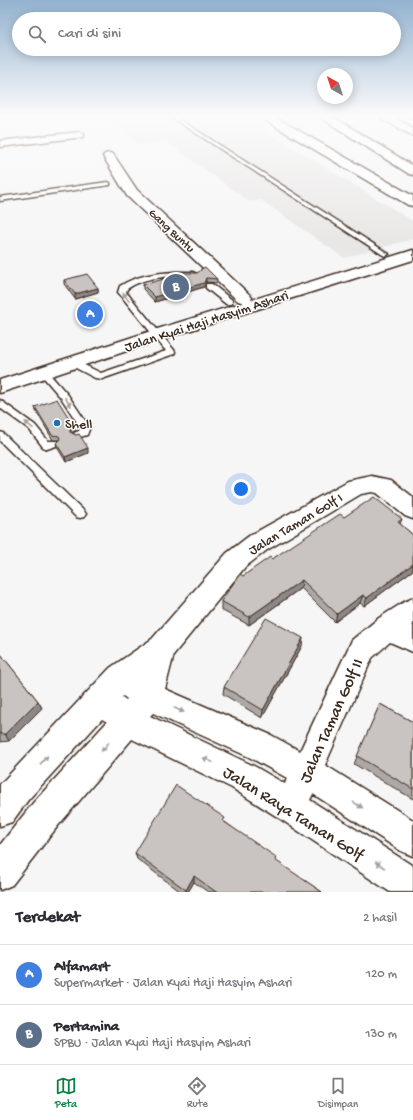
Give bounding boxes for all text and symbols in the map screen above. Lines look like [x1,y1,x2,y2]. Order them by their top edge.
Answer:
search box [12,12,401,56]
icon: search [26,23,48,45]
text: Cari di sini [58,25,121,43]
north arrow [317,68,353,104]
street label: Gang Buntu [145,207,197,256]
pin: B [163,272,189,302]
street label: Jalan Kyai Haji Hasyim Ashari [122,288,291,357]
one-way arrow [122,291,130,302]
pin: A [77,299,103,329]
one-way arrow [65,396,72,408]
place label: Shell [65,417,92,434]
marker: Shell [52,418,62,428]
one-way arrow [23,420,34,429]
your location [231,479,251,499]
street label: Jalan Taman Golf I [246,490,347,560]
street label: Jalan Taman Golf II [296,656,369,787]
one-way arrow [173,707,185,713]
one-way arrow [100,742,109,752]
one-way arrow [39,756,48,765]
one-way arrow [202,757,213,763]
street label: Jalan Raya Taman Golf [218,763,368,867]
one-way arrow [352,801,364,808]
one-way arrow [374,862,386,869]
text: Terdekat [16,908,80,928]
text: 2 hasil [363,911,397,926]
text: Alfamart [54,958,109,976]
text: A [25,967,33,982]
text: 120 m [366,967,397,982]
text: Supermarket · Jalan Kyai Haji Hasyim Ashari [54,976,292,991]
text: Pertamina [54,1018,119,1036]
text: B [26,1027,32,1042]
text: 130 m [365,1027,397,1042]
text: SPBU · Jalan Kyai Haji Hasyim Ashari [54,1036,251,1051]
tab: Peta [55,1075,77,1111]
tab: Rute [186,1075,208,1111]
tab: Disimpan [318,1075,358,1111]

